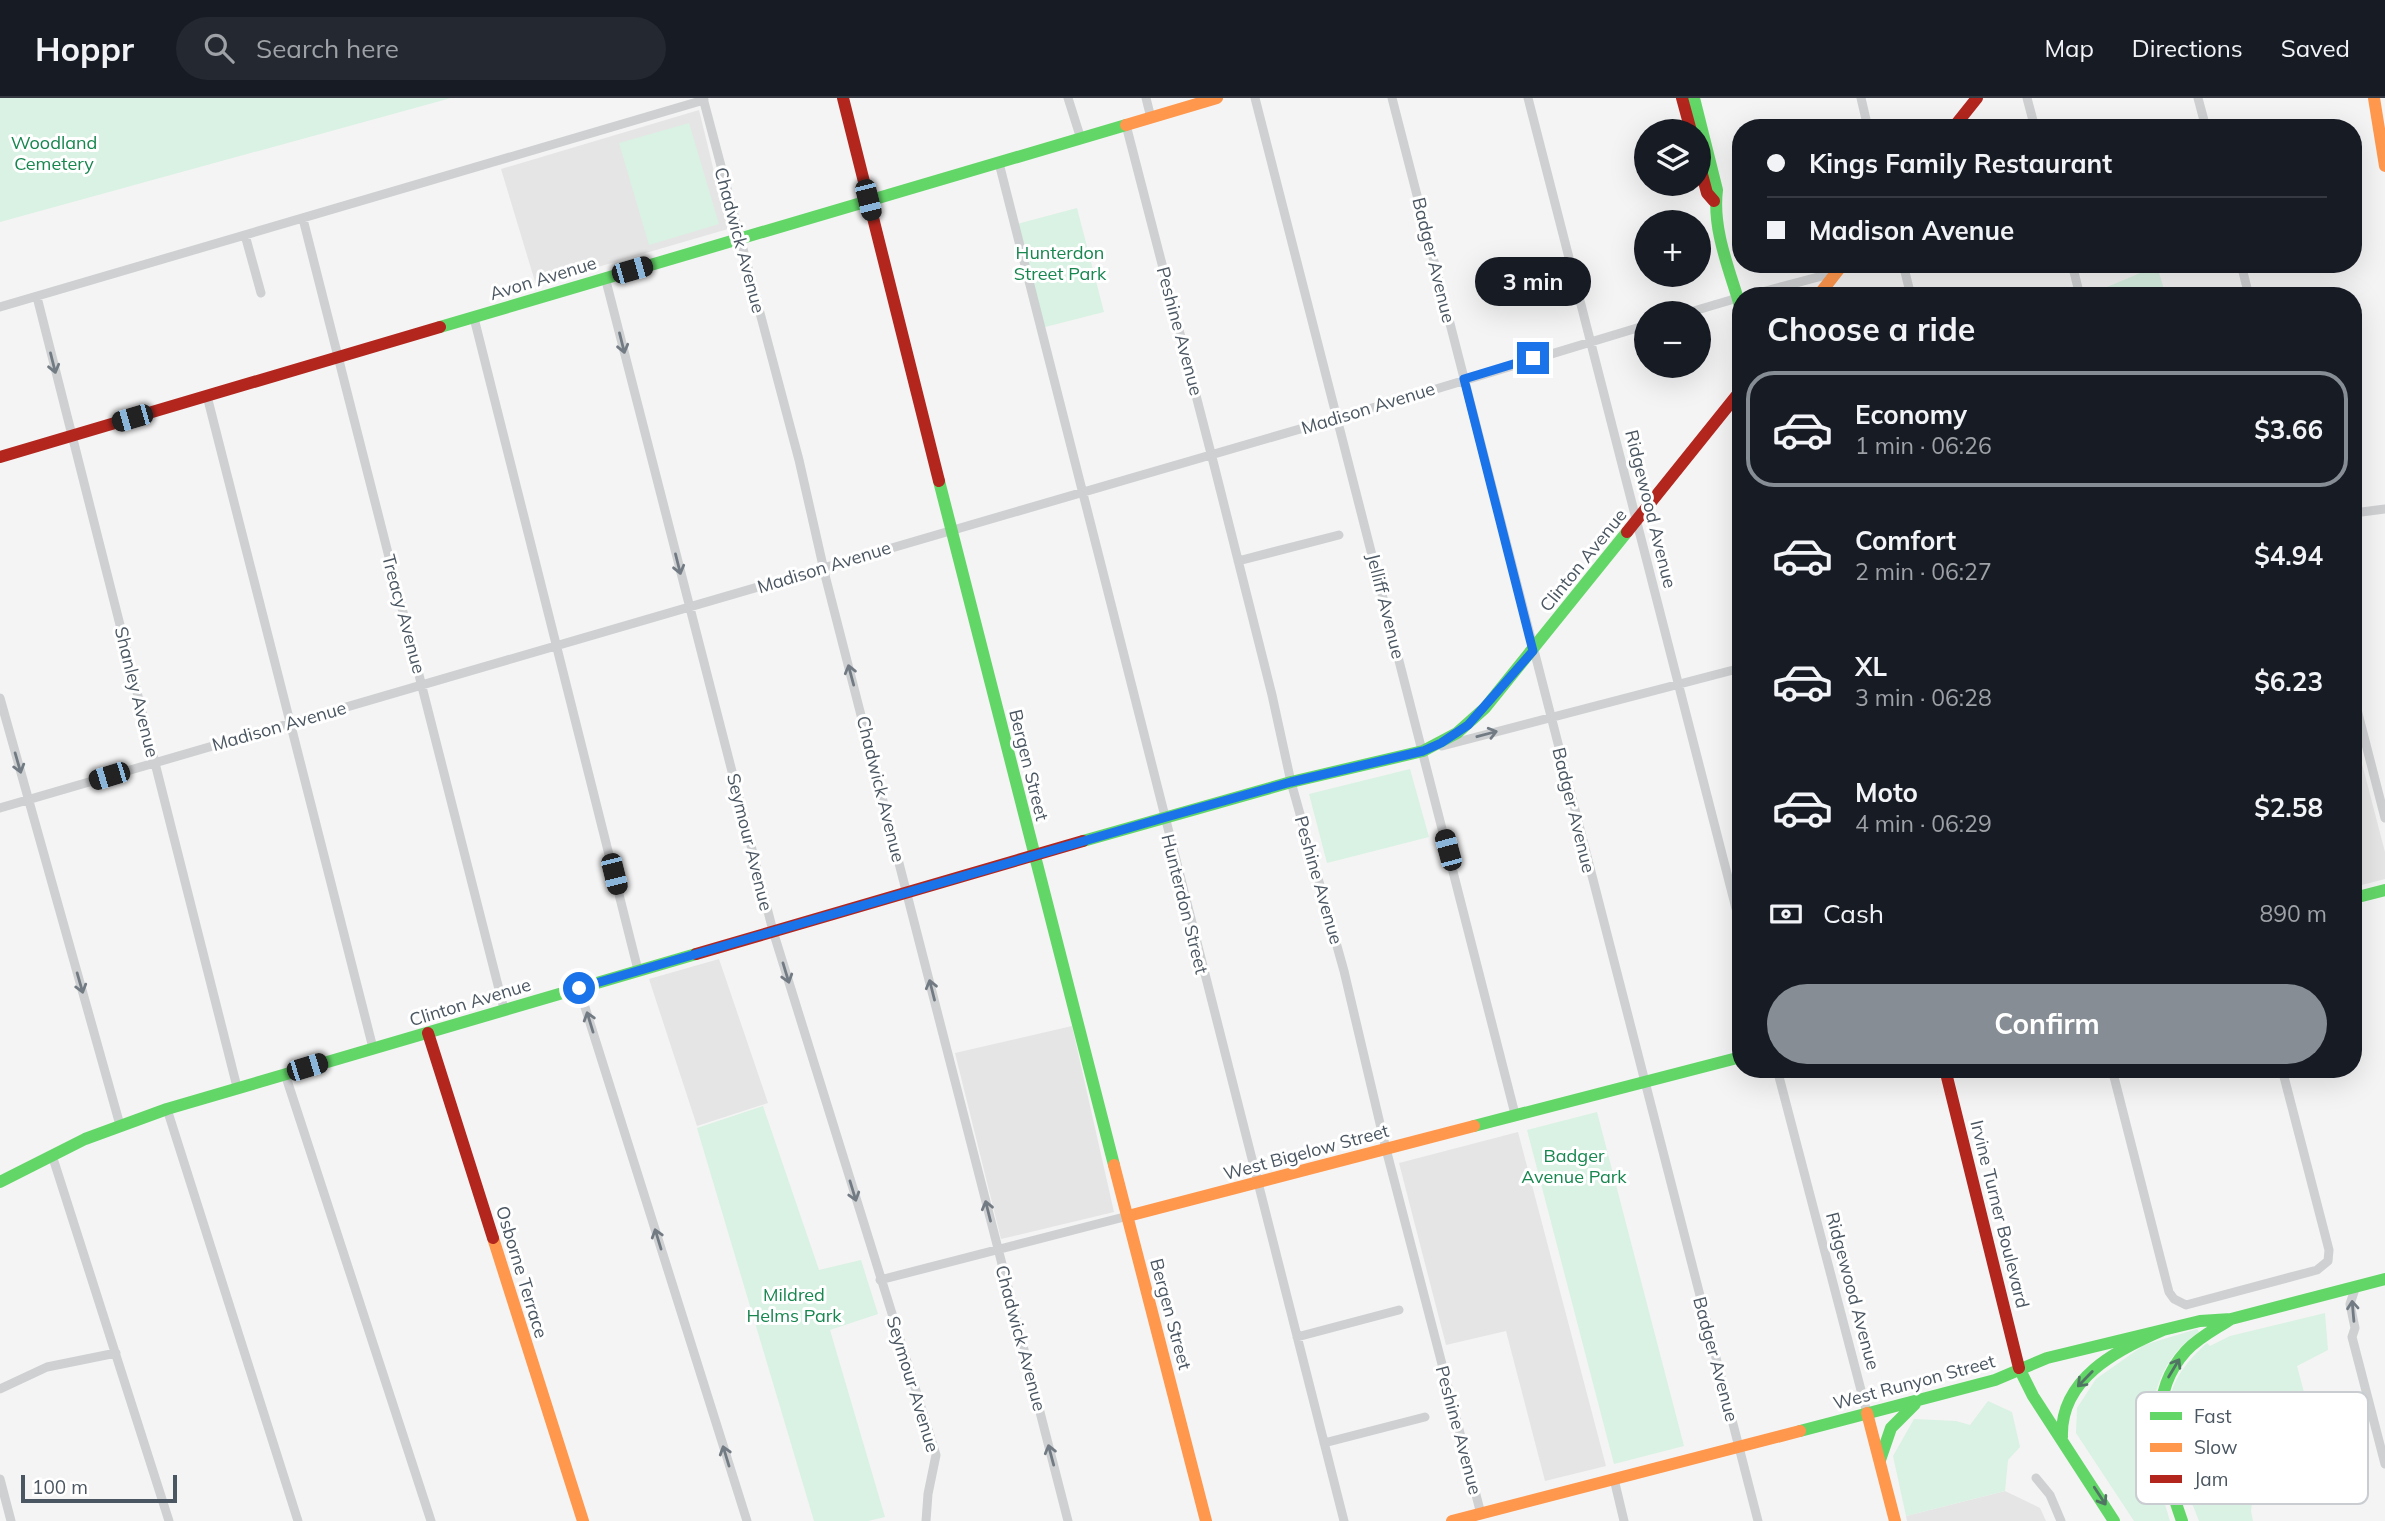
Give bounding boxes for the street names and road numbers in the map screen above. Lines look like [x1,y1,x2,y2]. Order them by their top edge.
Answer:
street label: Chadwick Avenue [709,165,771,315]
street label: Badger Avenue [1407,195,1461,325]
street label: Avon Avenue [487,251,599,305]
street label: Peshine Avenue [1152,264,1208,398]
street label: Madison Avenue [1298,377,1438,439]
street label: Ridgewood Avenue [1620,427,1682,591]
street label: Clinton Avenue [1534,504,1632,616]
street label: Madison Avenue [754,536,894,598]
street label: Jelliff Avenue [1362,551,1410,661]
street label: Treacy Avenue [377,552,431,676]
street label: Shanley Avenue [110,624,164,760]
street label: Madison Avenue [209,696,349,756]
street label: Bergen Street [1004,707,1054,823]
street label: Chadwick Avenue [852,713,910,865]
street label: Badger Avenue [1547,745,1601,875]
street label: Seymour Avenue [722,771,778,913]
street label: Peshine Avenue [1290,813,1348,947]
street label: Hunterdon Street [1157,832,1213,976]
street label: Clinton Avenue [406,973,534,1031]
street label: Irvine Turner Boulevard [1966,1118,2034,1310]
street label: West Bigelow Street [1221,1119,1391,1185]
street label: Osborne Terrace [491,1203,553,1341]
street label: Ridgewood Avenue [1821,1210,1885,1372]
street label: Bergen Street [1145,1256,1197,1372]
street label: Chadwick Avenue [990,1263,1052,1413]
street label: Badger Avenue [1688,1294,1744,1424]
street label: Seymour Avenue [881,1313,945,1455]
street label: West Runyon Street [1831,1349,1997,1415]
street label: Peshine Avenue [1431,1363,1487,1497]

